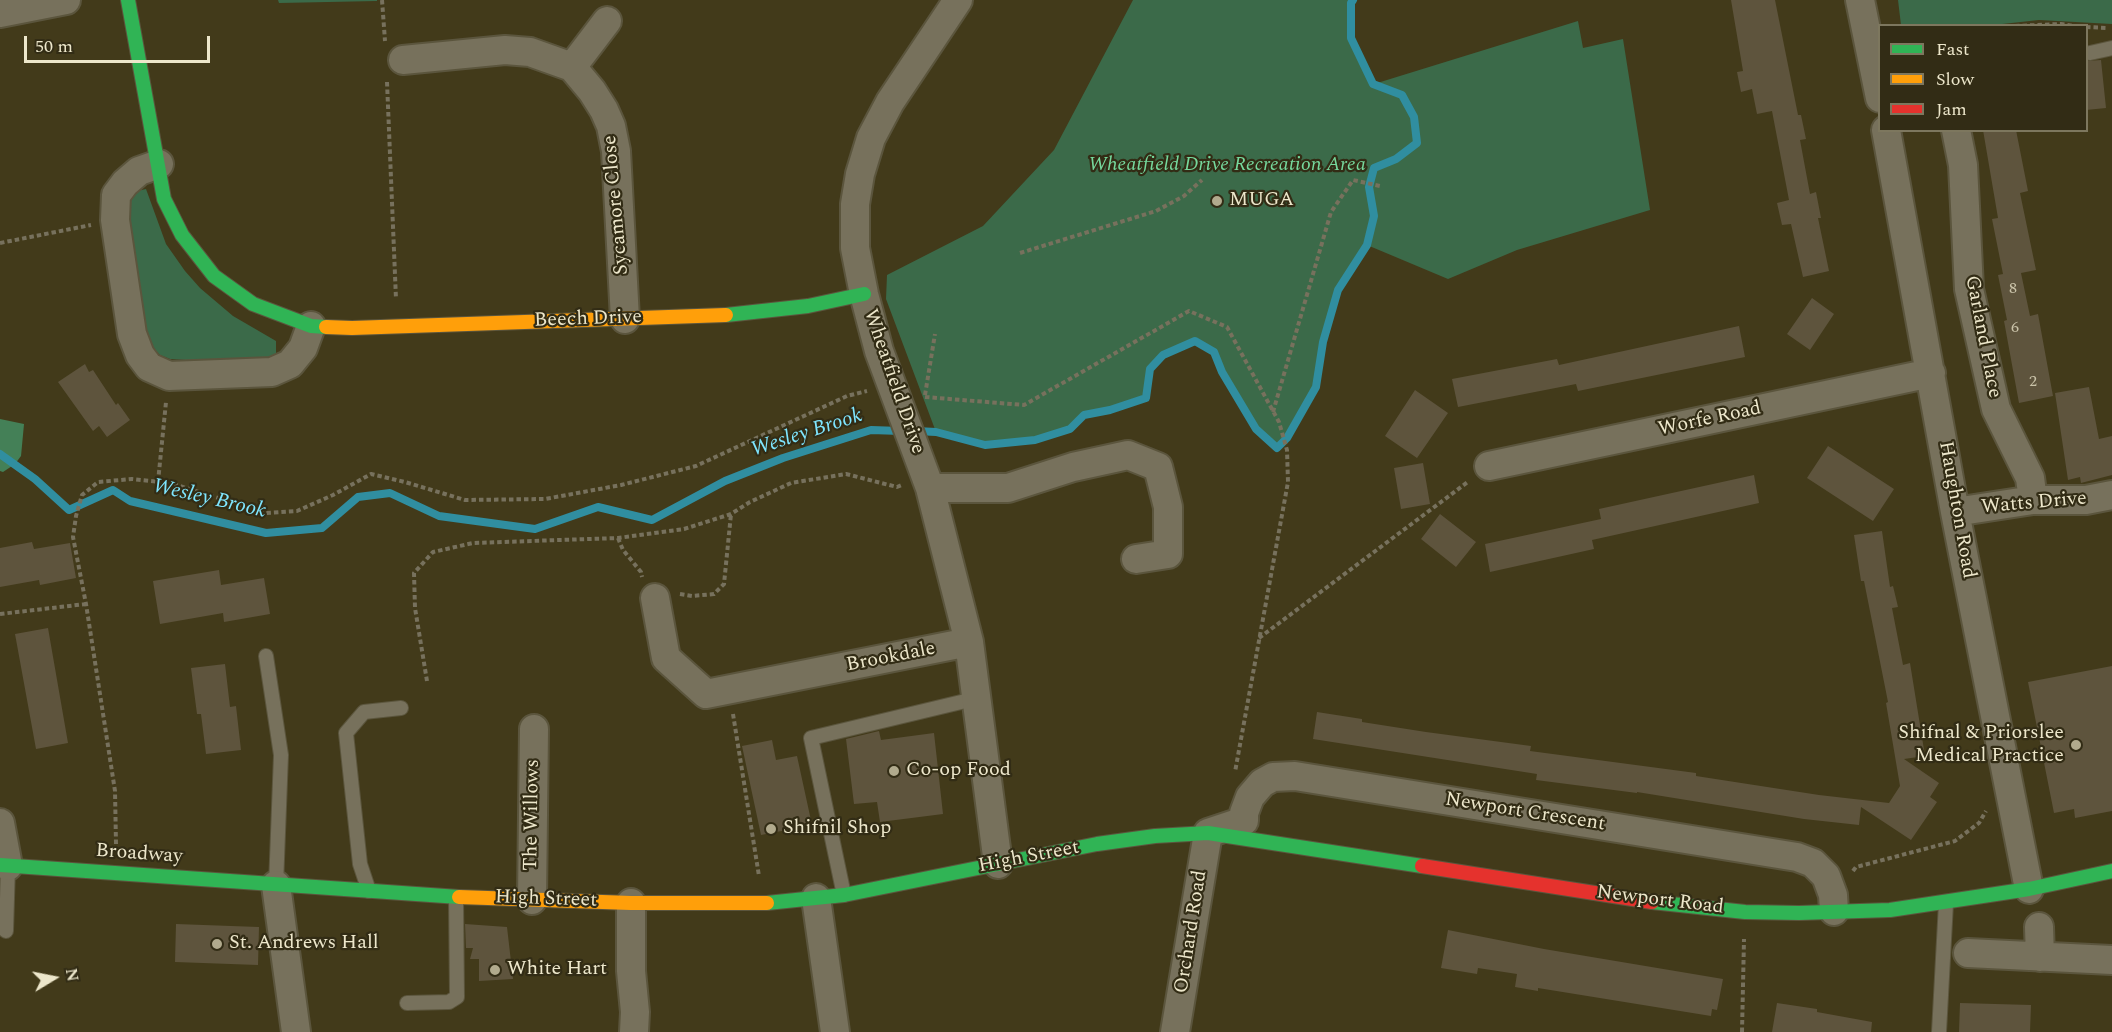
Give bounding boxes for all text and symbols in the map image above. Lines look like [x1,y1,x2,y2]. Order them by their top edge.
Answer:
scale bar [27,24,213,62]
legend [1878,24,2088,132]
text: 50 m [35,33,73,60]
text: Fast [1936,36,1969,63]
text: Slow [1936,66,1974,93]
text: Jam [1936,96,1967,123]
street label: Sycamore Close [599,134,635,276]
park label: Wheatfield Drive Recreation Area [1088,154,1366,178]
place label: MUGA [1229,189,1294,213]
marker: MUGA [1210,194,1224,208]
street label: Garland Place [1958,274,2006,400]
house number: 8 [2009,280,2017,300]
street label: Beech Drive [534,306,642,334]
street label: Wheatfield Drive [857,306,929,458]
house number: 6 [2011,319,2019,339]
house number: 2 [2029,373,2037,393]
street label: Worfe Road [1656,397,1764,443]
water label: Wesley Brook [748,404,866,464]
street label: Haughton Road [1932,439,1980,581]
water label: Wesley Brook [150,475,268,525]
street label: Watts Drive [1980,487,2088,521]
street label: Brookdale [845,638,937,678]
place label: Shifnal & Priorslee Medical Practice [1898,722,2064,769]
marker: Shifnal & Priorslee Medical Practice [2069,738,2083,752]
street label: The Willows [520,759,546,871]
place label: Co-op Food [906,759,1011,783]
marker: Co-op Food [887,764,901,778]
street label: Newport Crescent [1443,788,1607,838]
place label: Shifnil Shop [783,817,891,841]
marker: Shifnil Shop [764,822,778,836]
street label: High Street [977,836,1081,880]
street label: Broadway [95,840,183,870]
street label: Orchard Road [1170,869,1214,995]
street label: Newport Road [1595,881,1725,921]
street label: High Street [494,886,598,914]
place label: St. Andrews Hall [229,932,379,956]
marker: St. Andrews Hall [210,937,224,951]
north arrow [24,948,84,1008]
place label: White Hart [507,958,607,982]
marker: White Hart [488,963,502,977]
text: N [59,966,85,983]

